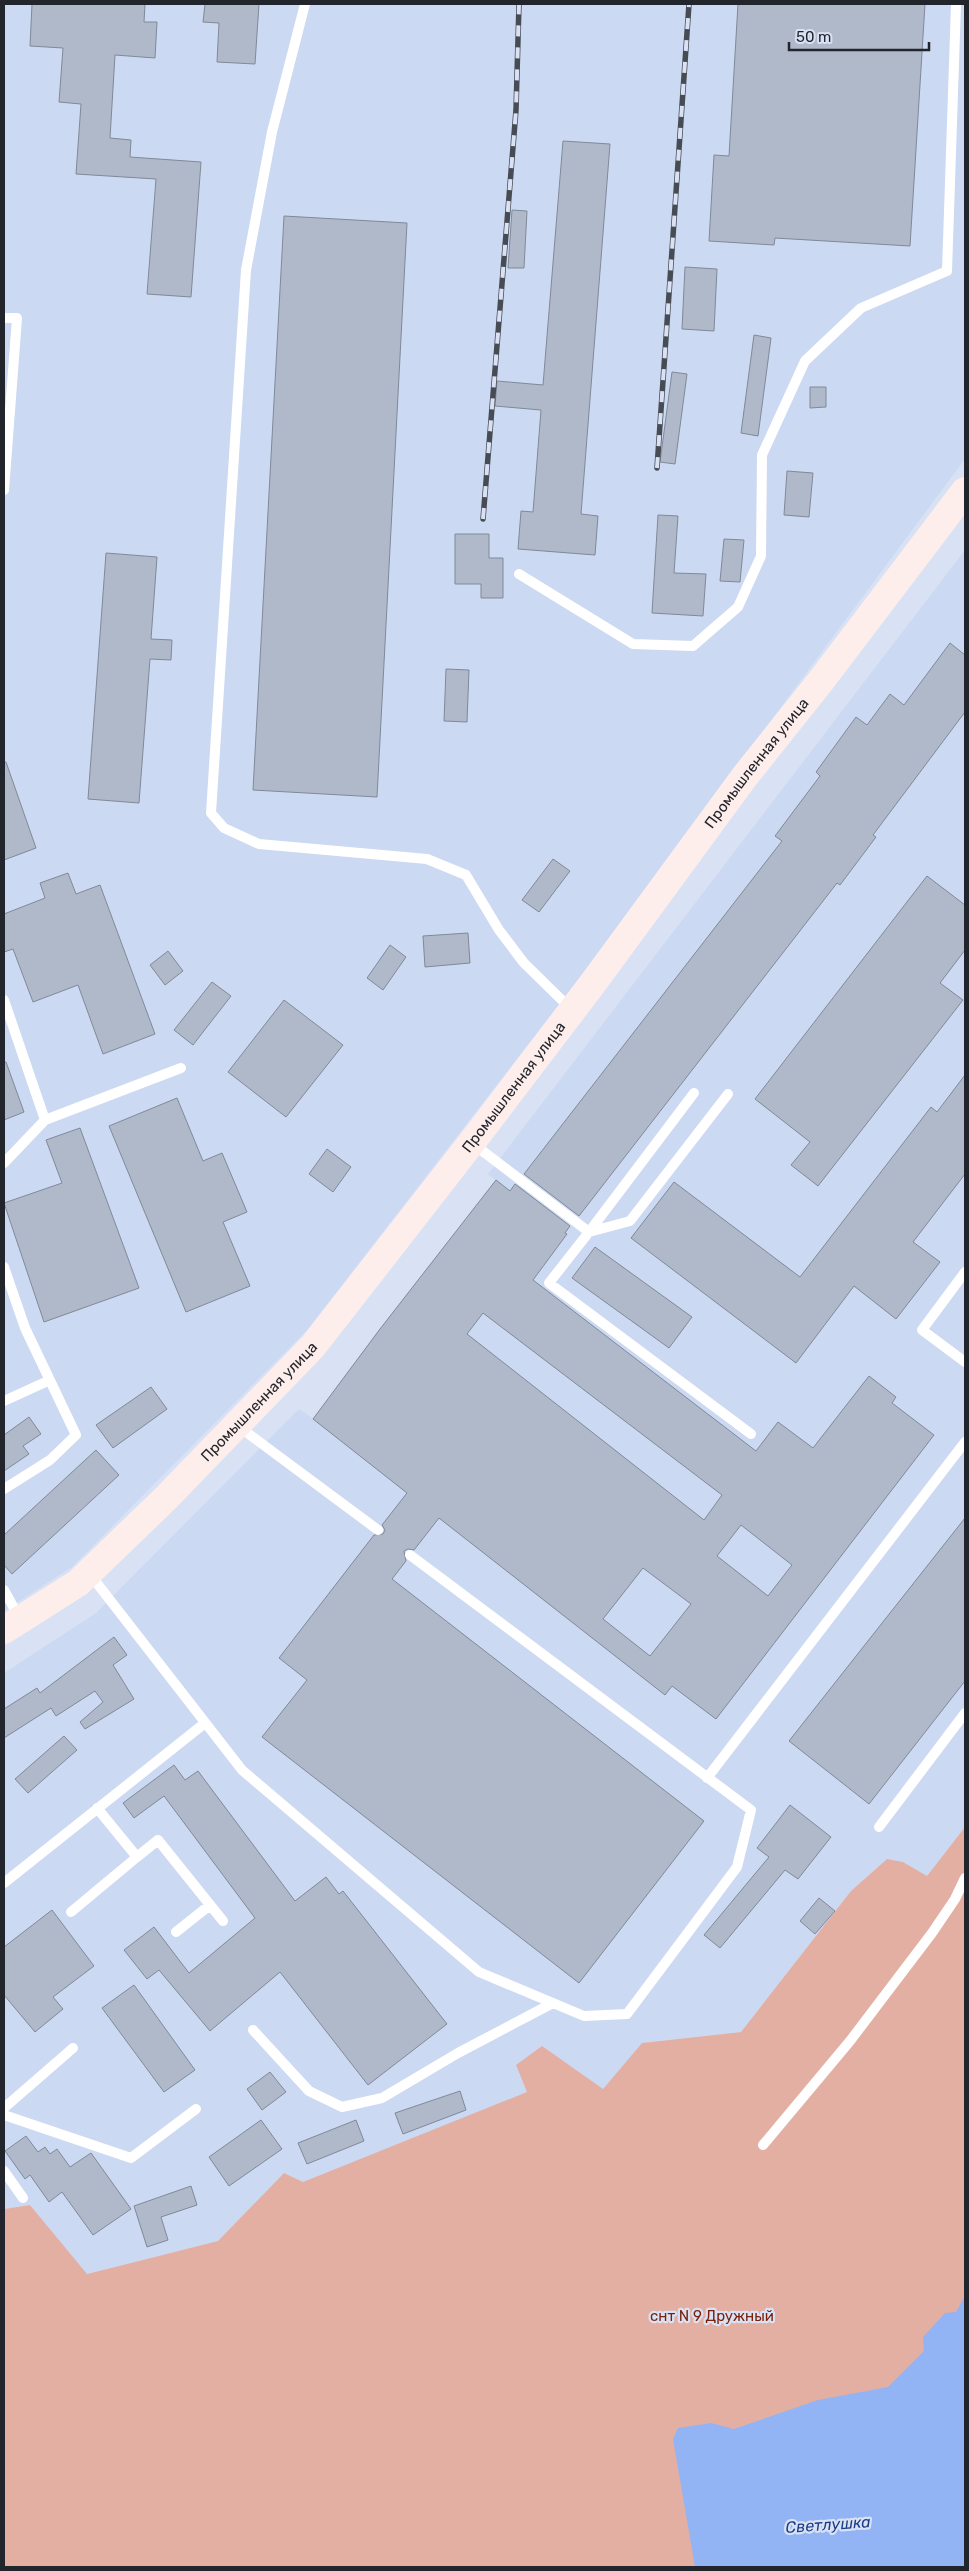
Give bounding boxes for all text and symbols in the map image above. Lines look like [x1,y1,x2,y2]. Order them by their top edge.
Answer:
scale bar [789,20,929,52]
text: 50 m [796,28,831,46]
street label: Промышленная улица [701,694,813,832]
street label: Промышленная улица [458,1018,569,1156]
street label: Промышленная улица [197,1338,321,1465]
park label: снт N 9 Дружный [650,2307,774,2325]
water label: Светлушка [785,2512,871,2537]

